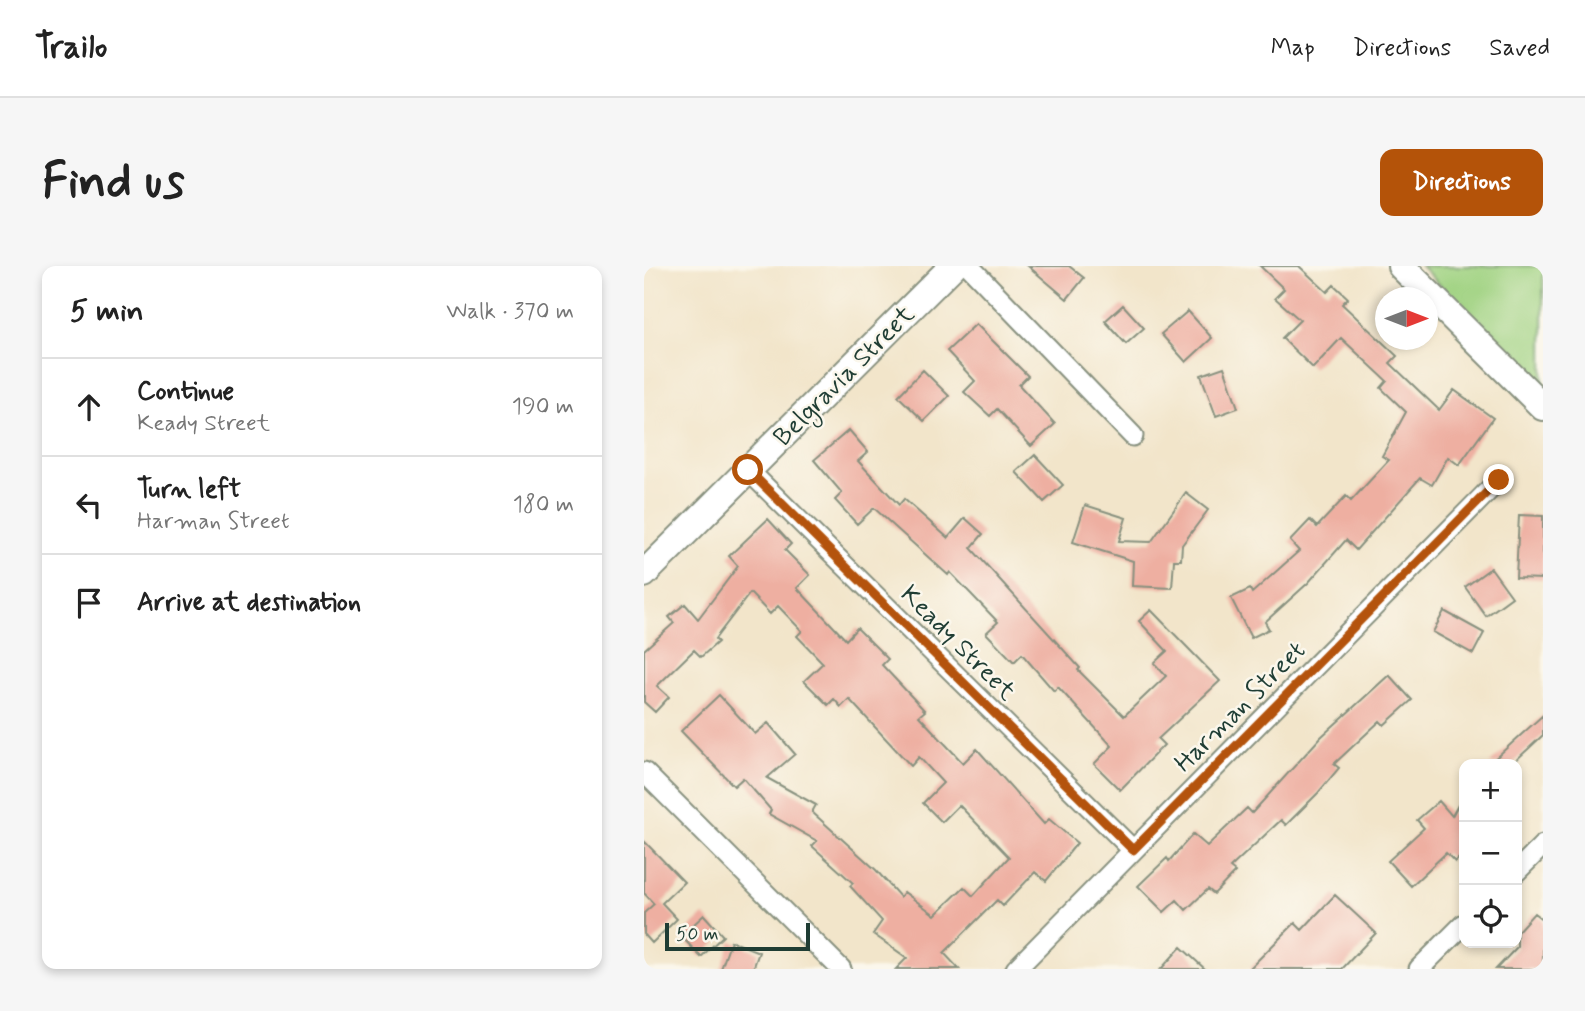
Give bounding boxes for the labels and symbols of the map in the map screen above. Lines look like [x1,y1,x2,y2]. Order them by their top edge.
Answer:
north arrow [1375,287,1438,350]
street label: Belgravia Street [766,298,924,456]
route start [732,454,763,485]
route end [1483,464,1514,495]
street label: Keady Street [892,578,1023,709]
street label: Harman Street [1167,634,1313,780]
scale bar [665,920,810,952]

